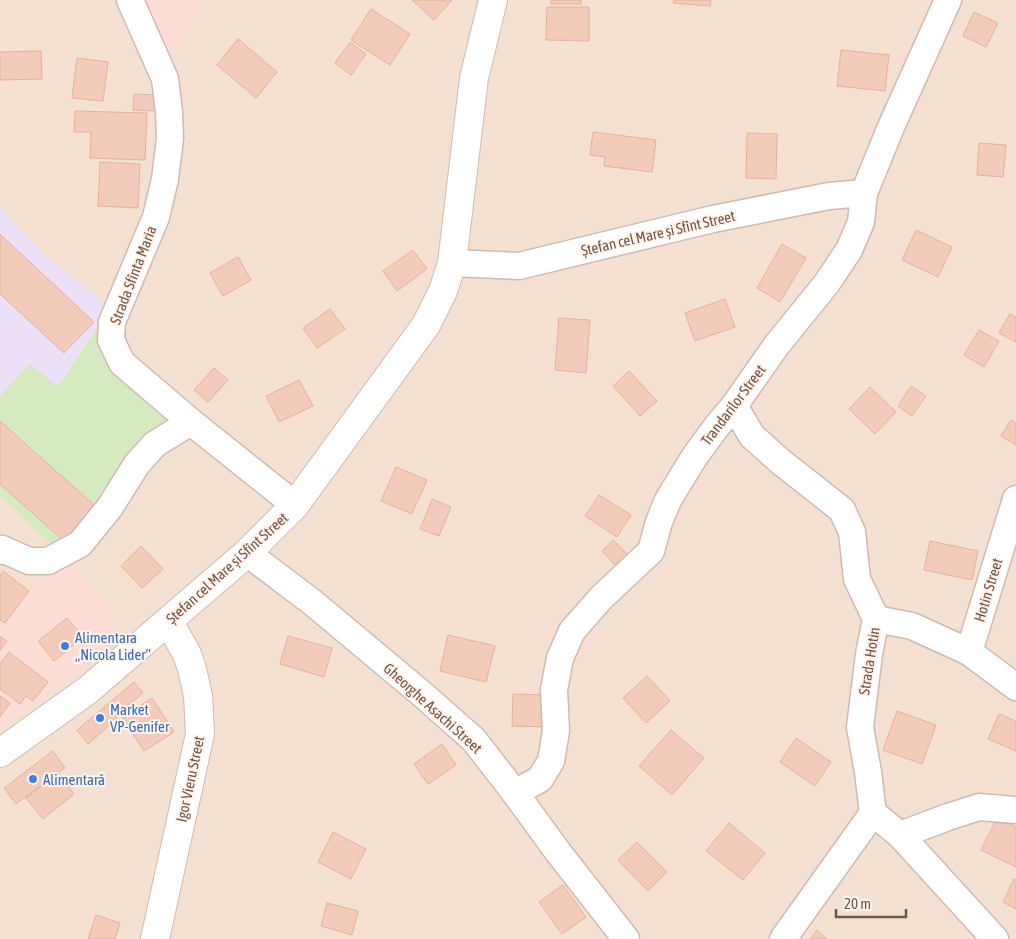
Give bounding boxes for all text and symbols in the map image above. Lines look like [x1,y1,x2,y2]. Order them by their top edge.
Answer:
street label: Ștefan cel Mare și Sfînt Street [579,207,737,259]
street label: Strada Sfînta Maria [106,223,160,327]
street label: Trandarilor Street [697,361,769,449]
street label: Ștefan cel Mare și Sfînt Street [163,509,291,627]
street label: Hotin Street [970,556,1006,624]
street label: Strada Hotin [855,626,883,696]
place label: Alimentara „Nicola Lider” [75,629,151,663]
marker: Alimentara „Nicola Lider” [59,640,71,652]
street label: Gheorghe Asachi Street [380,659,486,757]
place label: Market VP-Genifer [110,701,170,735]
marker: Market VP-Genifer [94,712,106,724]
street label: Igor Vieru Street [173,734,207,824]
place label: Alimentară [43,771,105,788]
marker: Alimentară [27,773,39,785]
scale bar [836,886,906,918]
text: 20 m [844,895,871,912]

